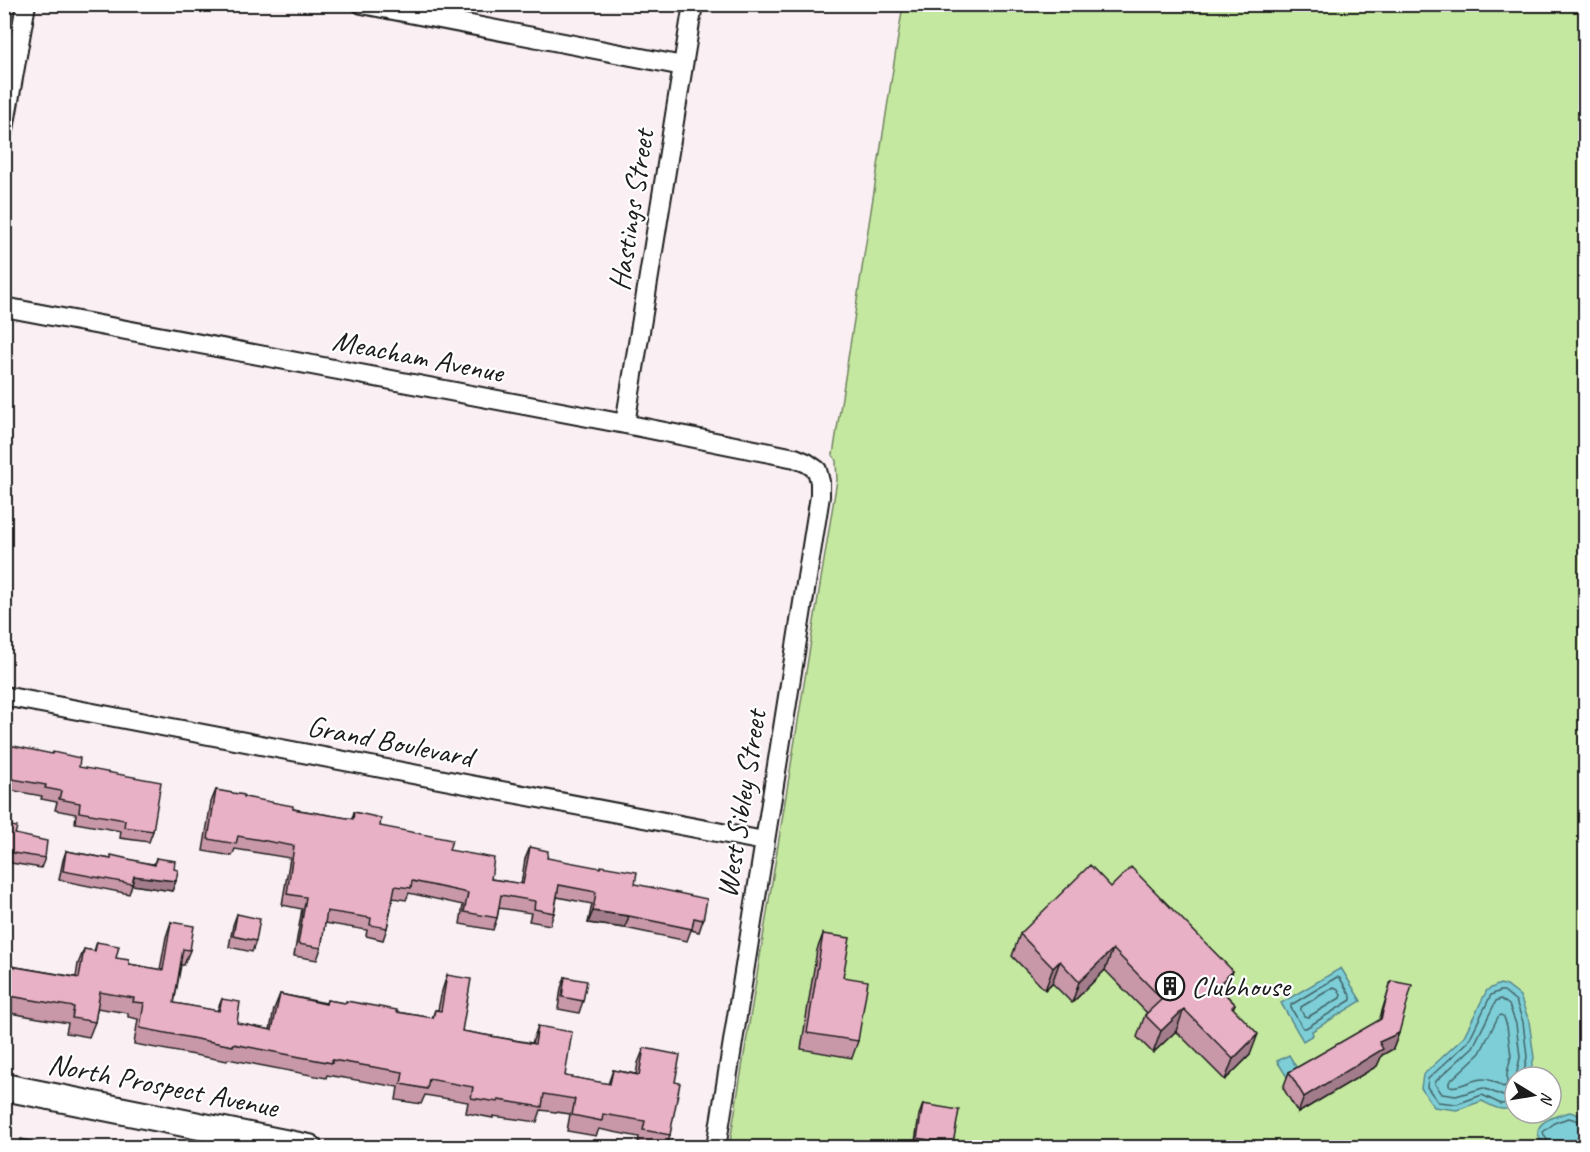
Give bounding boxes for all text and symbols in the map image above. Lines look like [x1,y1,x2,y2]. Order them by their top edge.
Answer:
street label: Hastings Street [600,124,663,293]
street label: Meacham Avenue [329,321,509,392]
street label: West Sibley Street [707,704,775,900]
street label: Grand Boulevard [304,706,480,776]
place label: Clubhouse [1191,967,1292,1005]
building icon: Clubhouse [1154,970,1186,1002]
street label: North Prospect Avenue [45,1044,283,1126]
north arrow [1503,1065,1563,1125]
text: N [1535,1091,1558,1107]

